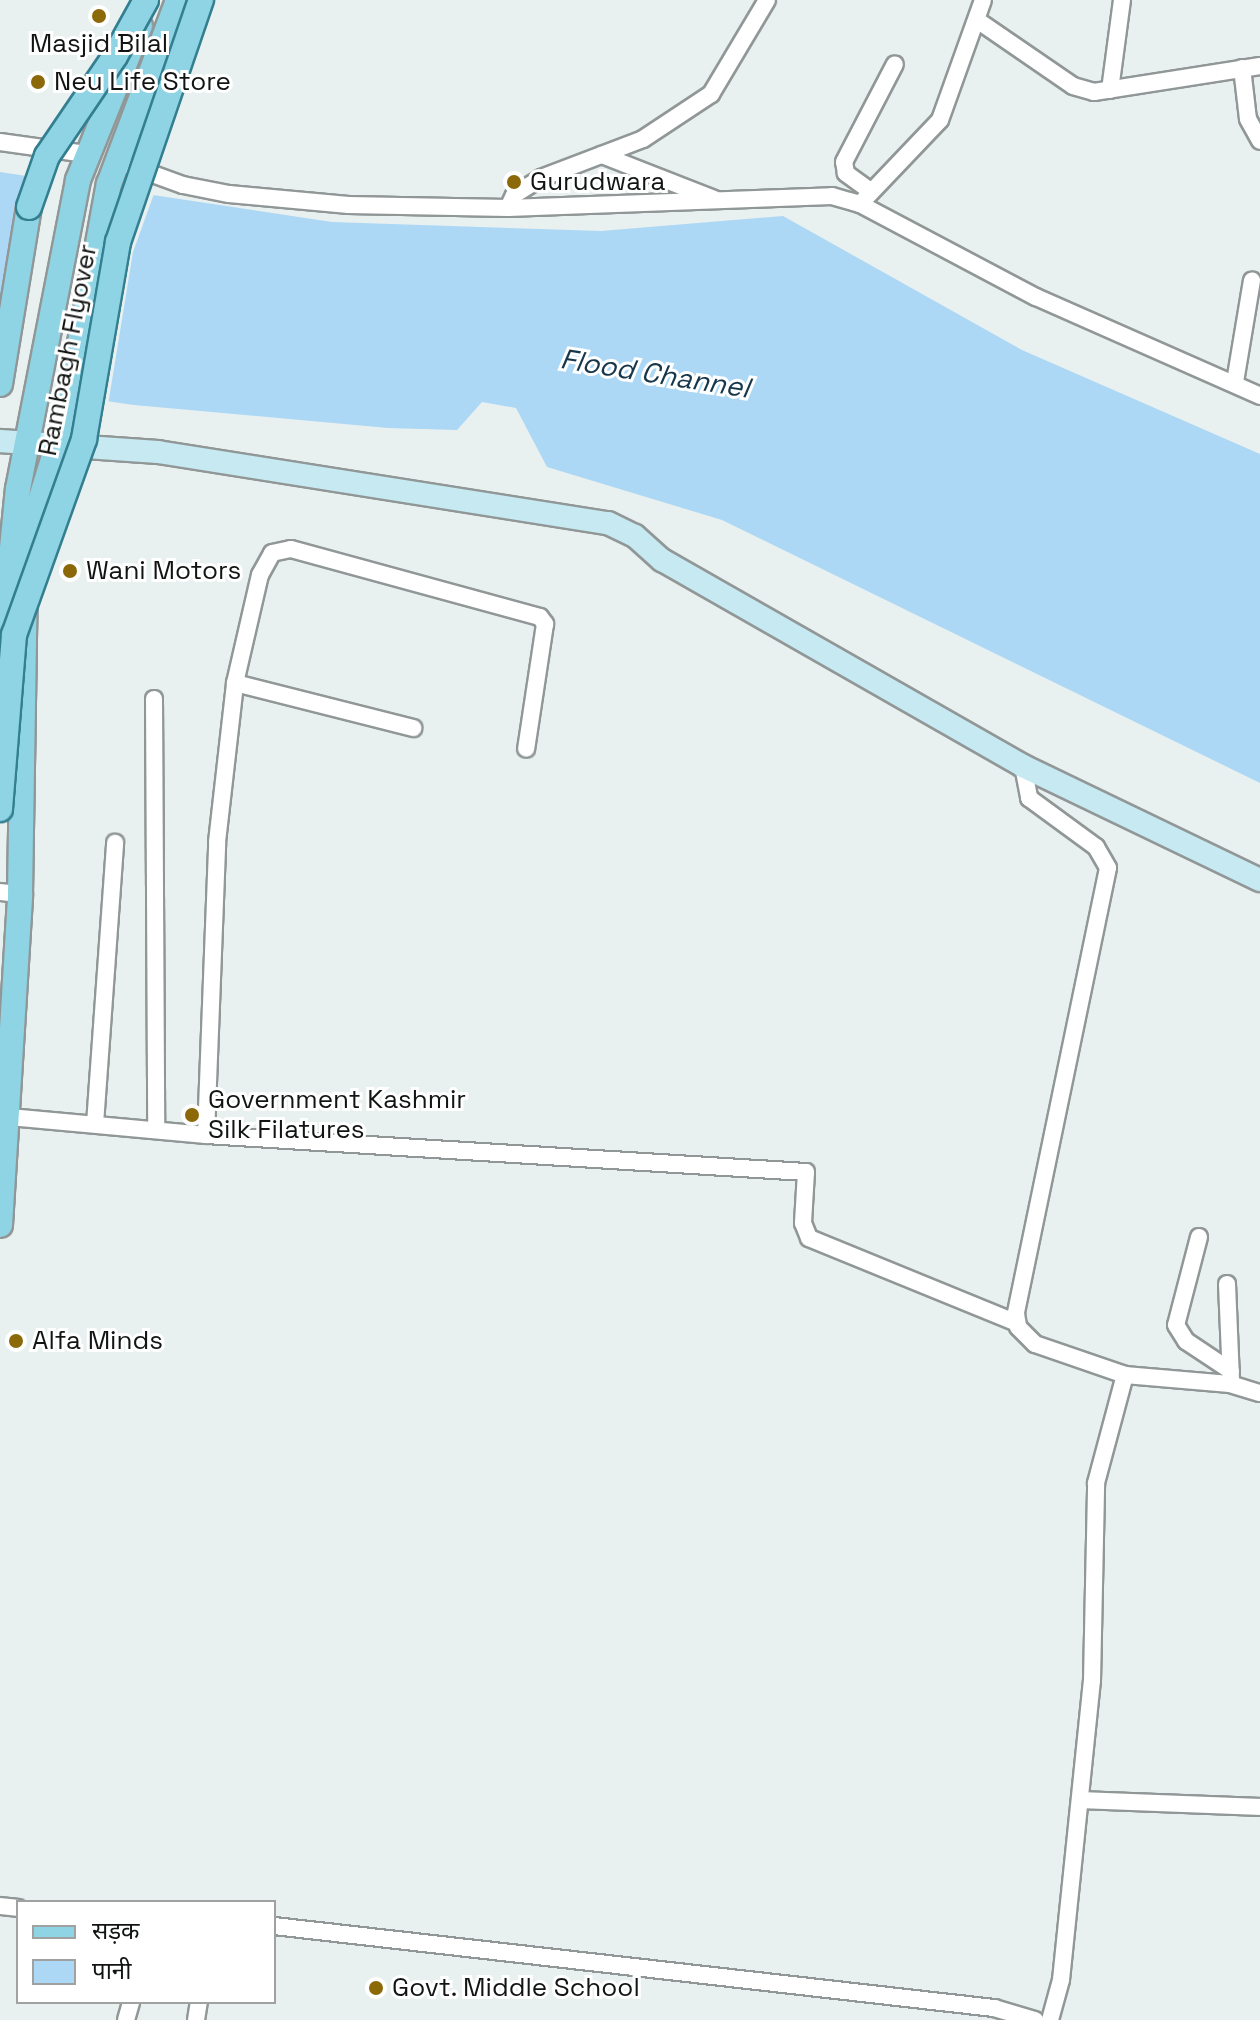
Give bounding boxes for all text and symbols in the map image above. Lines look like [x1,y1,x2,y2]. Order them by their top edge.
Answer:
marker: Masjid Bilal [90,7,108,25]
place label: Masjid Bilal [30,28,168,60]
place label: Neu Life Store [54,66,231,98]
marker: Neu Life Store [29,73,47,91]
place label: Gurudwara [530,166,665,198]
marker: Gurudwara [505,173,523,191]
street label: Rambagh Flyover [32,242,104,458]
water label: Flood Channel [558,341,752,405]
place label: Wani Motors [86,555,241,587]
marker: Wani Motors [61,562,79,580]
place label: Government Kashmir Silk Filatures [208,1084,466,1146]
marker: Government Kashmir Silk Filatures [183,1106,201,1124]
place label: Alfa Minds [32,1325,163,1357]
marker: Alfa Minds [7,1332,25,1350]
legend [16,1900,276,2004]
text: सड़क [92,1915,140,1946]
text: पानी [92,1955,131,1986]
place label: Govt. Middle School [392,1972,641,2004]
marker: Govt. Middle School [367,1979,385,1997]

